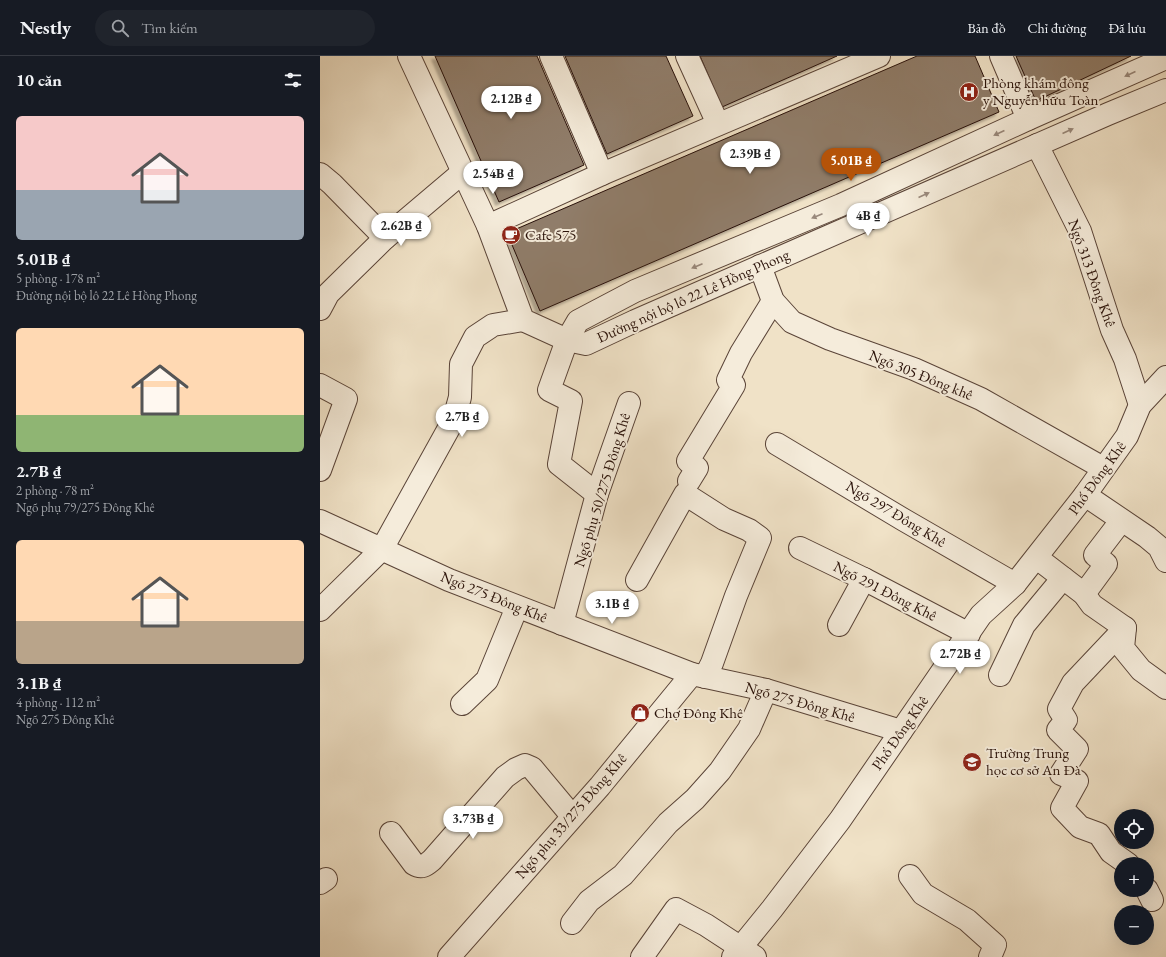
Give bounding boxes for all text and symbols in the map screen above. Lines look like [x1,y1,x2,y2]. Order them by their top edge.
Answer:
search box [95,10,375,46]
text: Nestly [20,15,71,40]
icon: search [109,17,131,39]
text: Tìm kiếm [141,18,198,37]
text: Bản đồ [968,19,1006,37]
text: Chỉ đường [1028,19,1086,37]
text: Đã lưu [1108,19,1146,37]
text: 10 căn [16,69,62,91]
icon: filters [282,69,304,91]
one-way arrow [1125,71,1136,77]
place label: Phòng khám đông y Nguyễn hữu Toàn [983,73,1098,109]
hospital icon: Phòng khám đông y Nguyễn hữu Toàn [958,81,980,103]
pin: 2.12B ₫ [474,86,548,120]
text: 2.12B ₫ [490,90,532,107]
one-way arrow [1063,128,1074,134]
one-way arrow [992,130,1004,136]
pin: 2.39B ₫ [713,141,787,175]
icon: home [124,142,196,214]
text: 2.39B ₫ [729,145,771,162]
pin: 5.01B ₫ [814,148,888,182]
text: 5.01B ₫ [830,152,872,169]
pin: 2.54B ₫ [456,161,530,195]
text: 2.54B ₫ [472,165,514,182]
one-way arrow [918,191,930,197]
pin: 4B ₫ [844,203,892,237]
text: 4B ₫ [856,207,880,224]
pin: 2.62B ₫ [364,213,438,247]
one-way arrow [810,213,822,219]
street label: Ngõ 313 Đông Khê [1064,216,1121,329]
text: 2.62B ₫ [380,217,422,234]
cafe icon: Cafe 575 [500,224,522,246]
place label: Cafe 575 [525,225,576,244]
street label: Đường nội bộ lô 22 Lê Hồng Phong [594,244,792,347]
text: 5.01B ₫ [16,248,70,270]
one-way arrow [690,263,702,269]
text: 5 phòng · 178 m² [16,270,100,287]
text: Đường nội bộ lô 22 Lê Hồng Phong [16,287,197,304]
street label: Ngõ 305 Đông khê [867,345,976,404]
icon: home [124,354,196,426]
pin: 2.7B ₫ [429,404,495,438]
text: 2.7B ₫ [445,408,479,425]
street label: Ngõ phụ 50/275 Đông Khê [569,410,634,569]
street label: Phố Đông Khê [1064,437,1130,518]
text: 2.7B ₫ [16,460,61,482]
street label: Ngõ 297 Đông Khê [843,476,950,551]
text: 2 phòng · 78 m² [16,482,94,499]
text: Ngõ phụ 79/275 Đông Khê [16,499,155,516]
street label: Ngõ 291 Đông Khê [830,556,940,625]
icon: home [124,566,196,638]
street label: Ngõ 275 Đông Khê [438,566,550,627]
pin: 3.1B ₫ [579,591,645,625]
text: 3.1B ₫ [595,595,629,612]
pin: 2.72B ₫ [923,641,997,675]
text: 2.72B ₫ [939,645,981,662]
text: 3.1B ₫ [16,672,61,694]
street label: Ngõ 275 Đông Khê [743,677,857,726]
street label: Phố Đông Khê [867,692,932,774]
text: 4 phòng · 112 m² [16,694,100,711]
shop icon: Chợ Đông Khê [629,702,651,724]
place label: Chợ Đông Khê [654,703,743,722]
text: Ngõ 275 Đông Khê [16,711,114,728]
place label: Trường Trung học cơ sở An Đà [986,743,1081,779]
street label: Ngõ phụ 33/275 Đông Khê [511,749,630,882]
school or university icon: Trường Trung học cơ sở An Đà [961,751,983,773]
pin: 3.73B ₫ [436,806,510,840]
map controls [1114,809,1154,945]
button: locate [1114,809,1154,849]
text: 3.73B ₫ [452,810,494,827]
button: + [1114,857,1154,897]
button: − [1114,905,1154,945]

